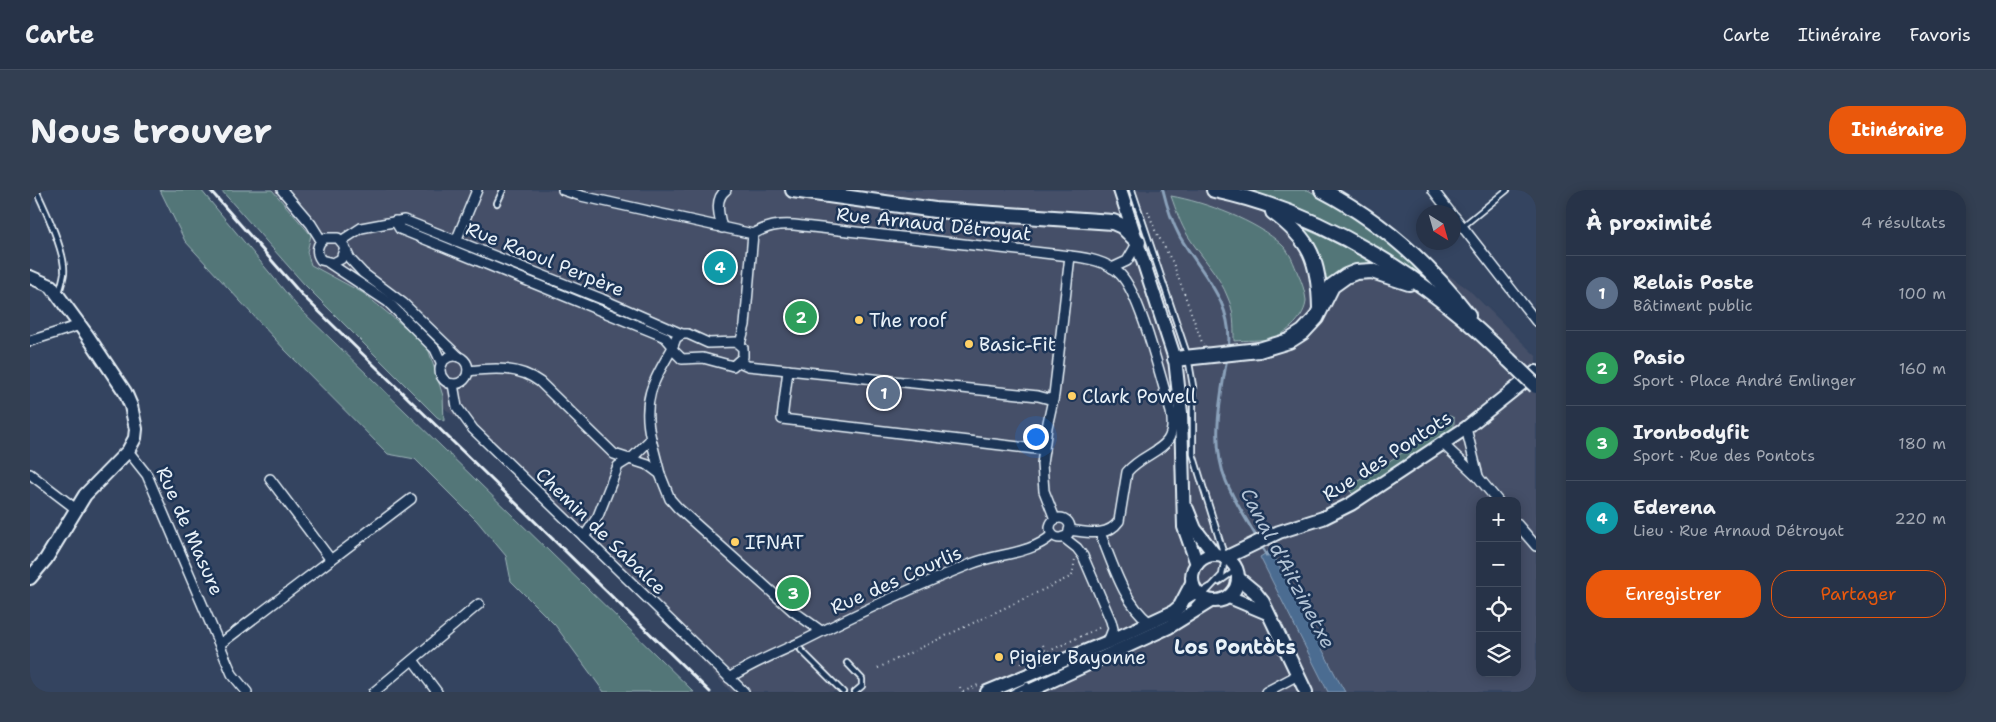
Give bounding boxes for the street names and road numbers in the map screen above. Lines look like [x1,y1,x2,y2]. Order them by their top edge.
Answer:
street label: Rue Arnaud Détroyat [835,201,1033,247]
street label: Rue Raoul Perpère [462,216,628,302]
street label: Rue des Pontots [1318,405,1456,507]
street label: Chemin de Sabalce [530,462,672,600]
street label: Rue de Masure [150,463,230,599]
street label: Rue des Courlis [826,540,966,620]

